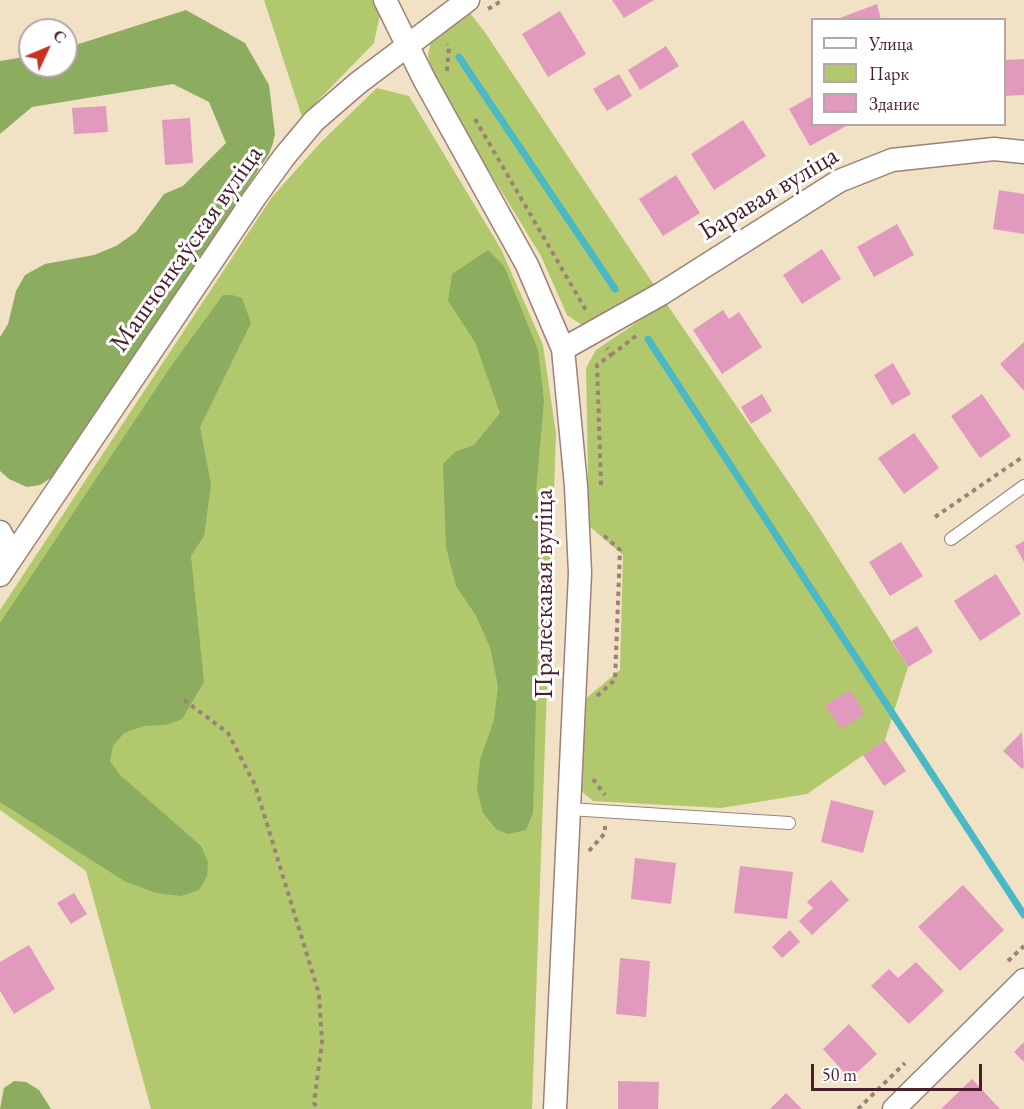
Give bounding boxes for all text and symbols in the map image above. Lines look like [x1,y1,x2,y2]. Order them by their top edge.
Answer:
north arrow [18,18,78,78]
legend [811,18,1006,126]
text: С [48,25,71,48]
text: Улица [869,32,913,55]
text: Парк [869,62,909,85]
text: Здание [869,92,919,115]
street label: Машчонкаўская вуліца [104,139,270,359]
street label: Баравая вуліца [693,140,845,248]
street label: Пралескавая вуліца [529,489,561,699]
scale bar [814,1052,985,1090]
text: 50 m [822,1063,857,1086]

